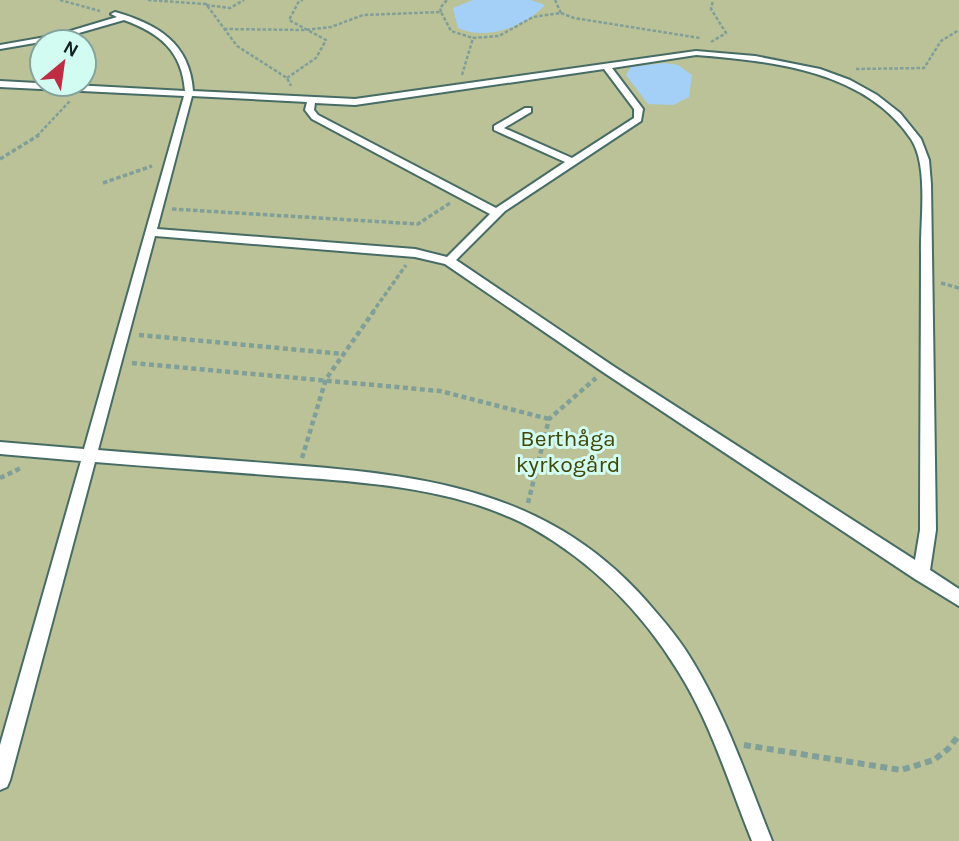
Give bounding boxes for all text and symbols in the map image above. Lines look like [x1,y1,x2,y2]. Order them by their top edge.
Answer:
north arrow [28,28,98,98]
text: N [59,36,82,62]
park label: Berthåga kyrkogård [516,425,620,478]

